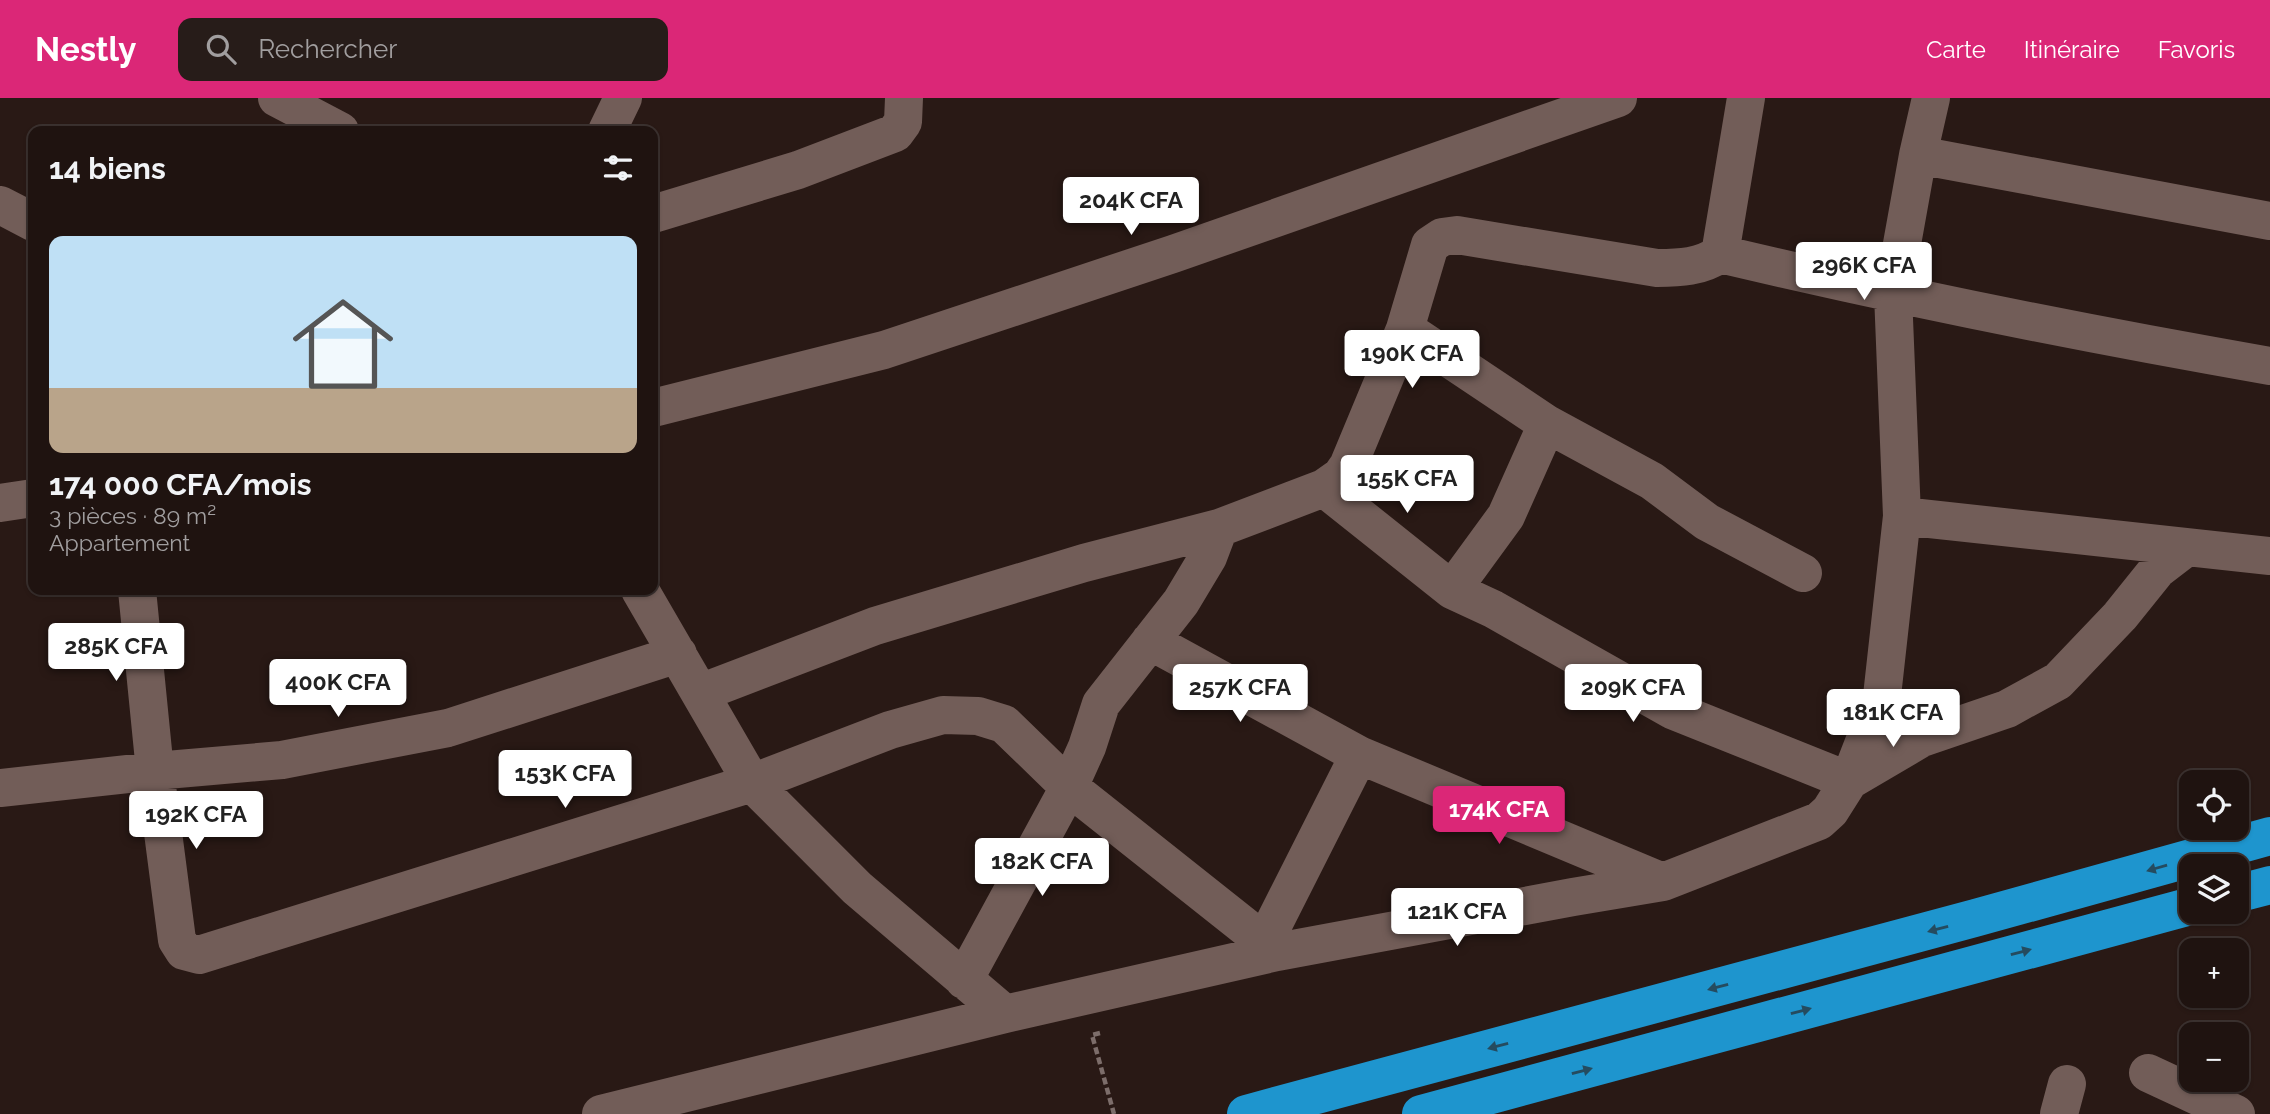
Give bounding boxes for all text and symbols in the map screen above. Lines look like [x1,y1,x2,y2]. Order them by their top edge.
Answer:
search box [178,18,668,81]
text: Nestly [35,30,136,69]
icon: search [202,30,240,68]
text: Rechercher [258,34,397,64]
text: Carte [1926,35,1986,64]
text: Itinéraire [2024,35,2120,64]
text: Favoris [2158,35,2235,64]
icon: filters [599,149,637,187]
text: 14 biens [49,151,166,186]
pin: 204K CFA [1059,178,1203,237]
text: 204K CFA [1079,186,1183,213]
pin: 296K CFA [1792,242,1936,302]
text: 296K CFA [1812,251,1916,278]
icon: home [280,281,406,407]
pin: 190K CFA [1340,330,1484,390]
text: 190K CFA [1361,339,1463,366]
pin: 155K CFA [1335,456,1479,515]
text: 155K CFA [1357,464,1457,491]
text: 174 000 CFA/mois [49,467,311,502]
text: 3 pièces · 89 m² [49,502,216,529]
text: Appartement [49,529,190,556]
pin: 285K CFA [44,624,188,683]
text: 285K CFA [64,632,168,659]
pin: 400K CFA [266,660,410,719]
pin: 257K CFA [1168,664,1312,724]
pin: 209K CFA [1561,664,1705,724]
text: 400K CFA [285,668,391,695]
text: 257K CFA [1189,673,1291,700]
text: 209K CFA [1581,673,1685,700]
pin: 181K CFA [1821,690,1965,749]
text: 181K CFA [1843,698,1943,725]
pin: 153K CFA [493,750,637,810]
text: 153K CFA [515,759,615,786]
map controls [2179,770,2249,1092]
button: locate [2179,770,2249,840]
pin: 174K CFA [1427,786,1571,846]
pin: 192K CFA [124,792,268,851]
text: 174K CFA [1449,795,1549,822]
text: 192K CFA [145,800,247,827]
pin: 182K CFA [970,838,1114,898]
text: 182K CFA [991,847,1093,874]
button: layers [2179,854,2249,924]
one-way arrow [2146,863,2167,873]
pin: 121K CFA [1385,888,1529,948]
text: 121K CFA [1407,897,1507,924]
one-way arrow [1927,924,1948,934]
button: + [2179,938,2249,1008]
one-way arrow [2010,946,2032,957]
one-way arrow [1707,983,1728,993]
one-way arrow [1791,1006,1812,1016]
button: − [2179,1022,2249,1092]
one-way arrow [1488,1042,1509,1052]
one-way arrow [1572,1065,1593,1075]

